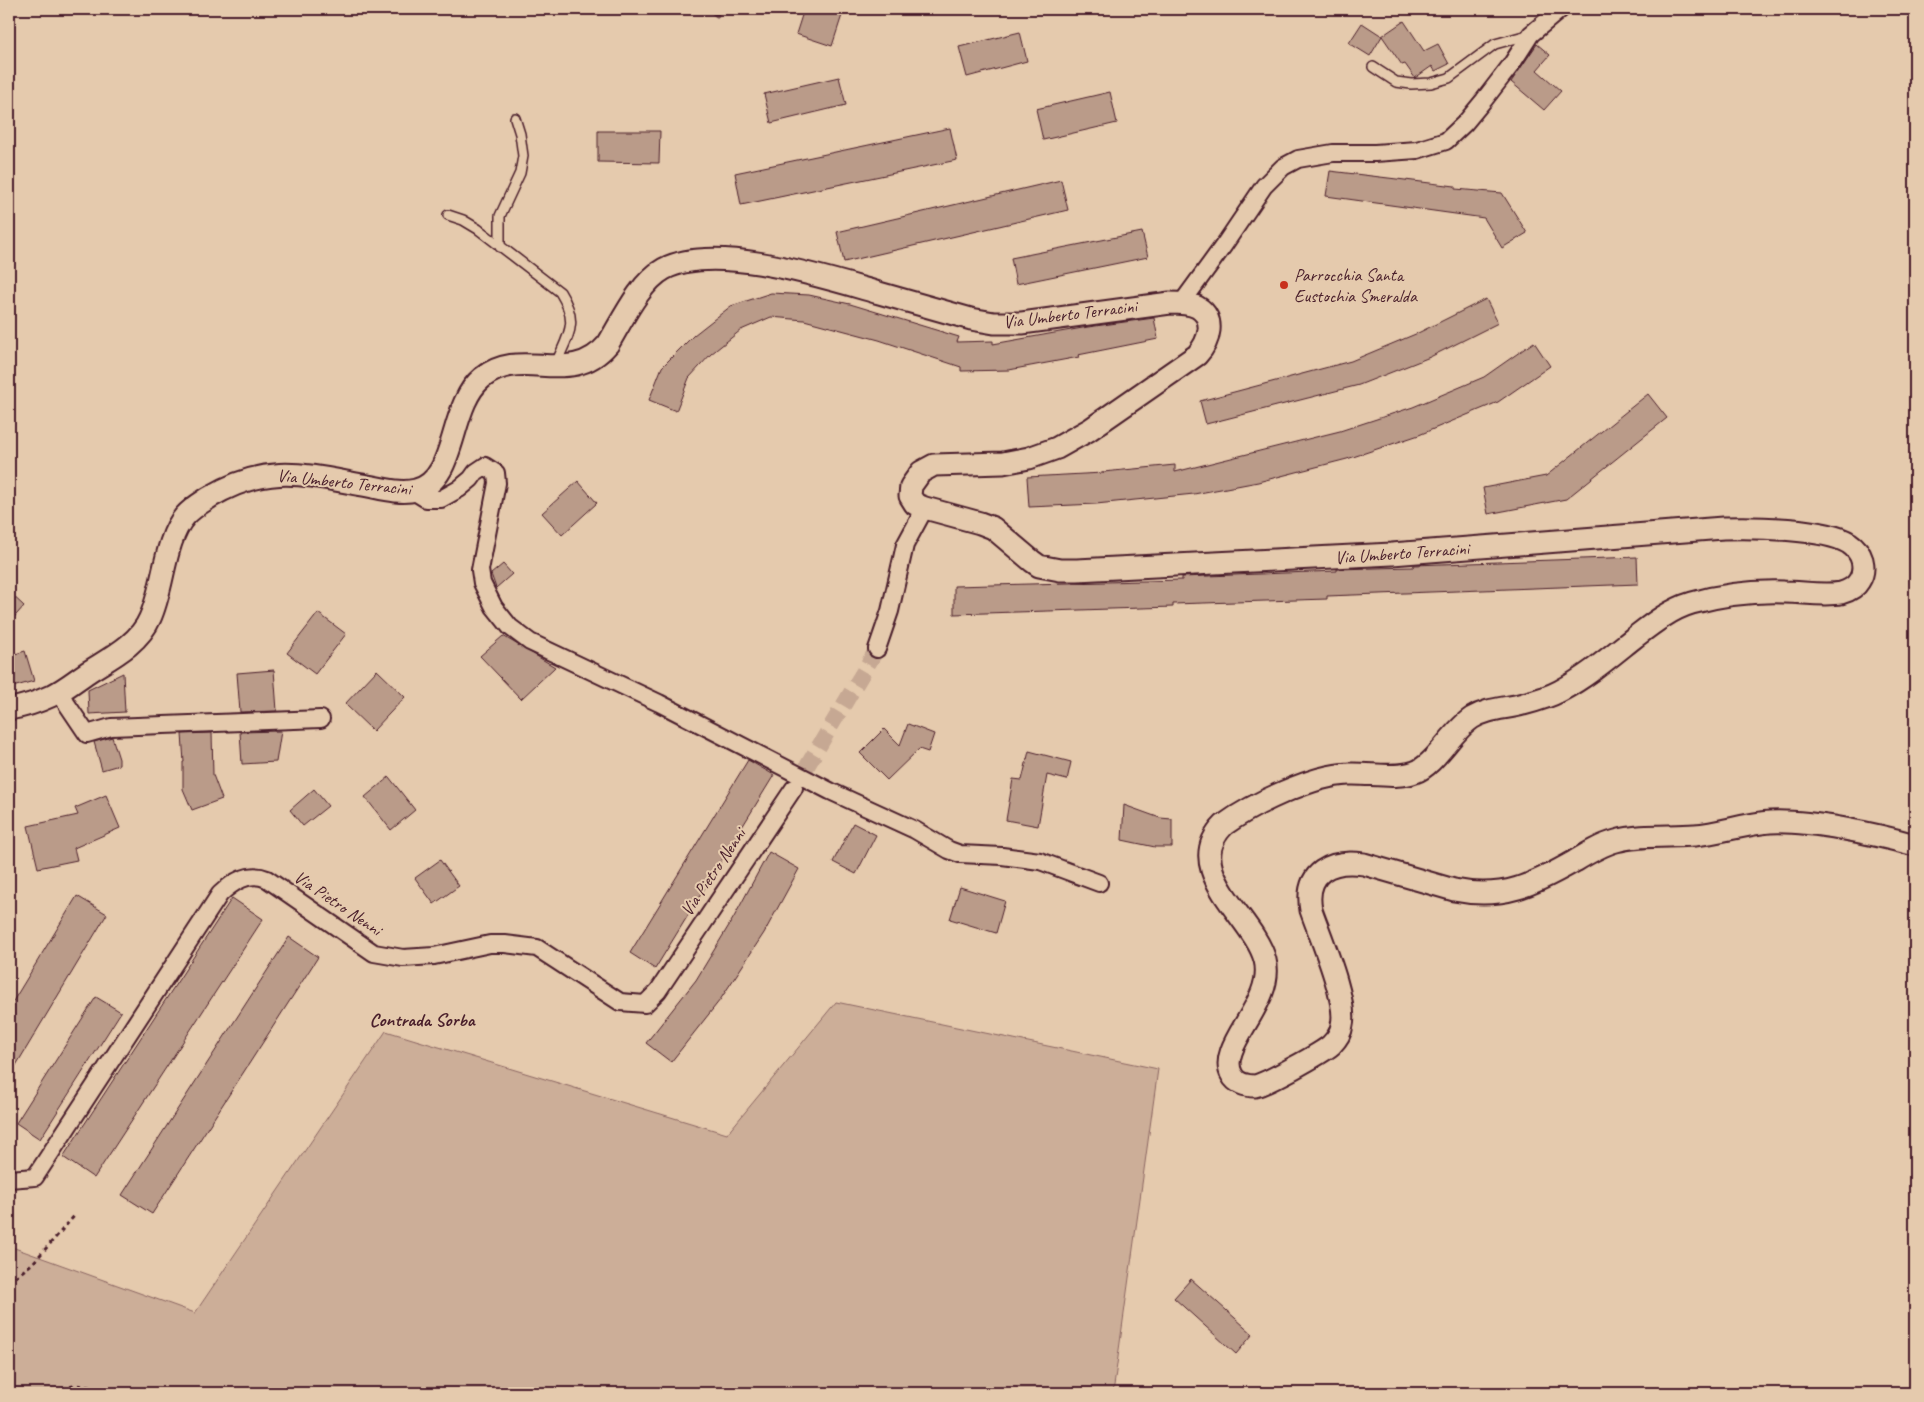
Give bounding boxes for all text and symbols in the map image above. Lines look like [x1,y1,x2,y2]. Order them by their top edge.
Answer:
place label: Parrocchia Santa Eustochia Smeralda [1294,264,1418,307]
marker: Parrocchia Santa Eustochia Smeralda [1278,279,1290,291]
street label: Via Umberto Terracini [1002,295,1141,333]
street label: Via Umberto Terracini [276,464,415,500]
street label: Via Umberto Terracini [1334,537,1472,569]
street label: Via Pietro Nenni [676,822,752,920]
street label: Via Pietro Nenni [290,866,388,942]
district label: Contrada Sorba [370,1008,476,1032]

